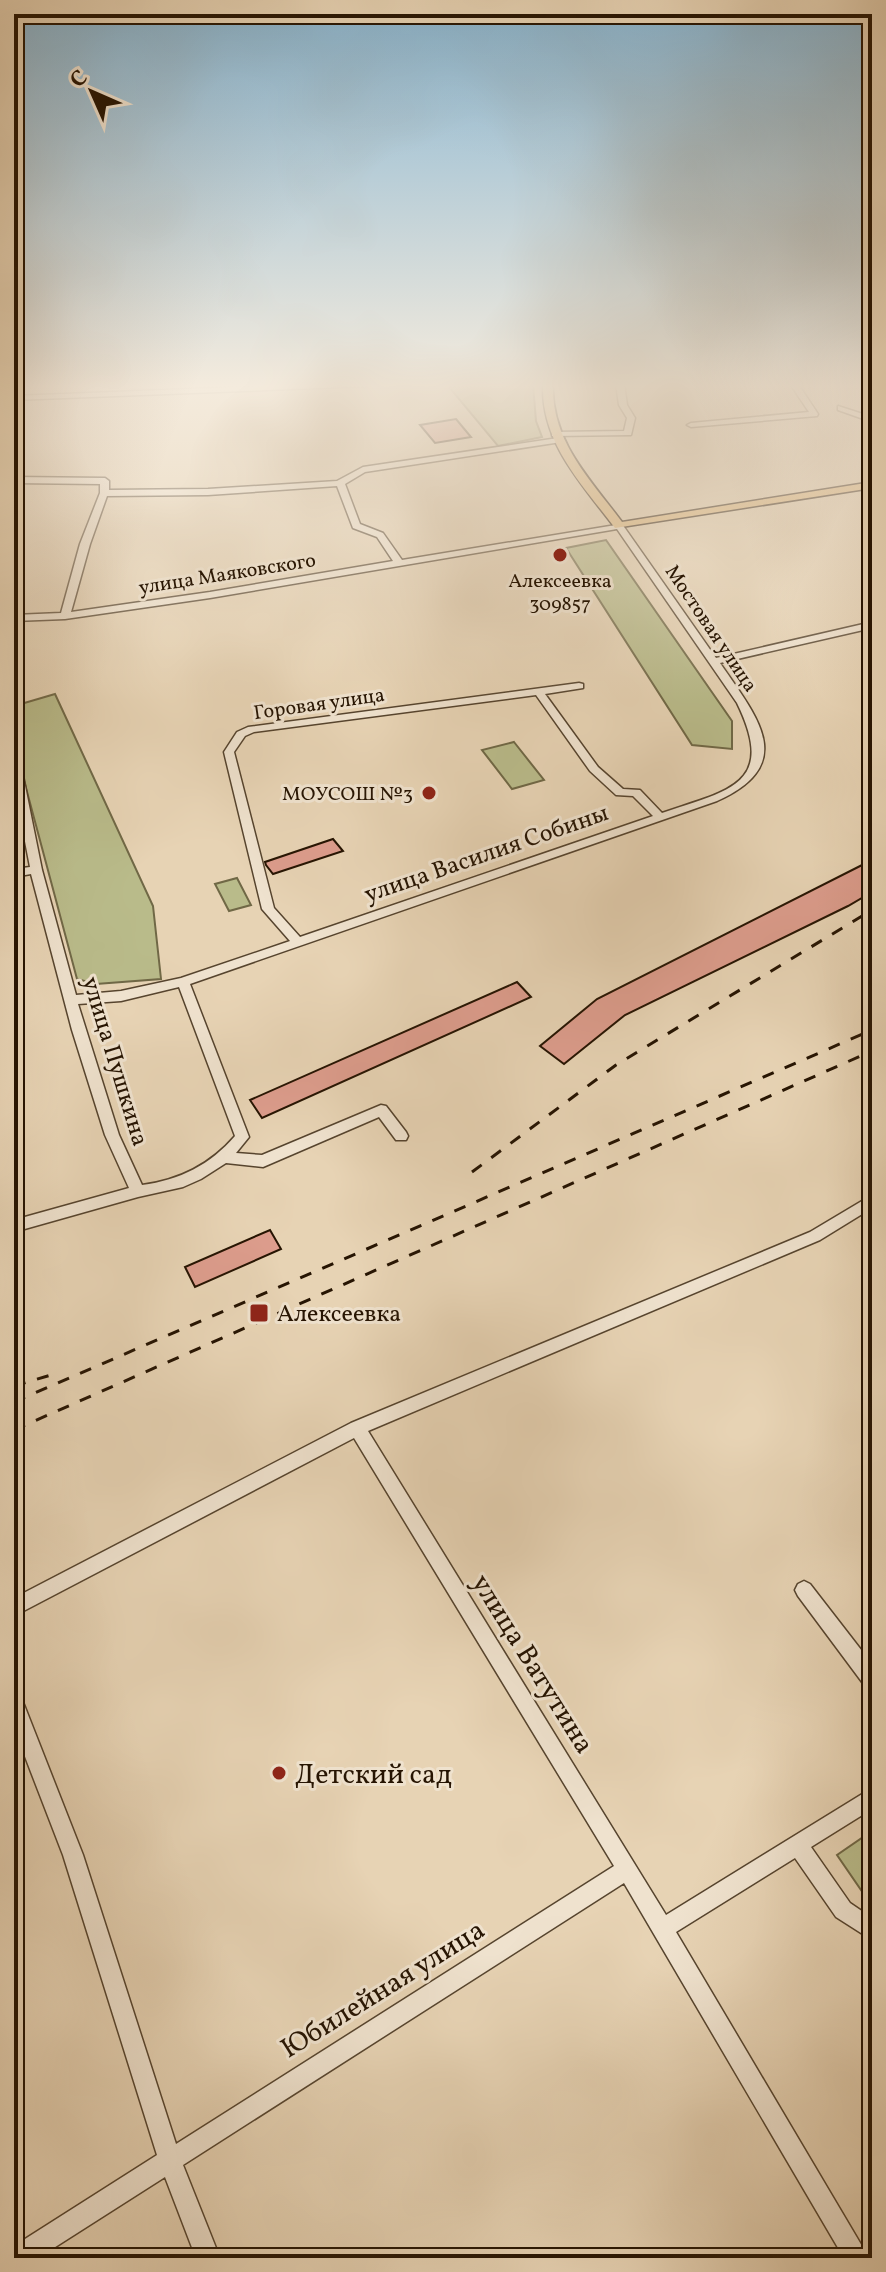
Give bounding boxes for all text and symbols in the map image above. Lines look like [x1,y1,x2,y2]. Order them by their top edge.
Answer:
north arrow [52,52,132,132]
text: С [64,64,96,96]
marker: Алексеевка 309857 [551,546,569,564]
street label: улица Маяковского [137,547,318,603]
street label: Мостовая улица [657,560,763,698]
place label: Алексеевка 309857 [508,568,612,619]
street label: Горовая улица [252,682,387,728]
place label: МОУСОШ №3 [282,781,413,809]
marker: МОУСОШ №3 [420,784,438,802]
street label: улица Василия Собины [360,797,613,913]
street label: улица Пушкина [72,973,156,1151]
place label: Алексеевка [277,1298,401,1332]
marker: Алексеевка [248,1302,270,1324]
street label: улица Ватутина [461,1567,603,1762]
place label: Детский сад [295,1756,452,1795]
marker: Детский сад [270,1764,288,1782]
street label: Юбилейная улица [274,1912,493,2069]

